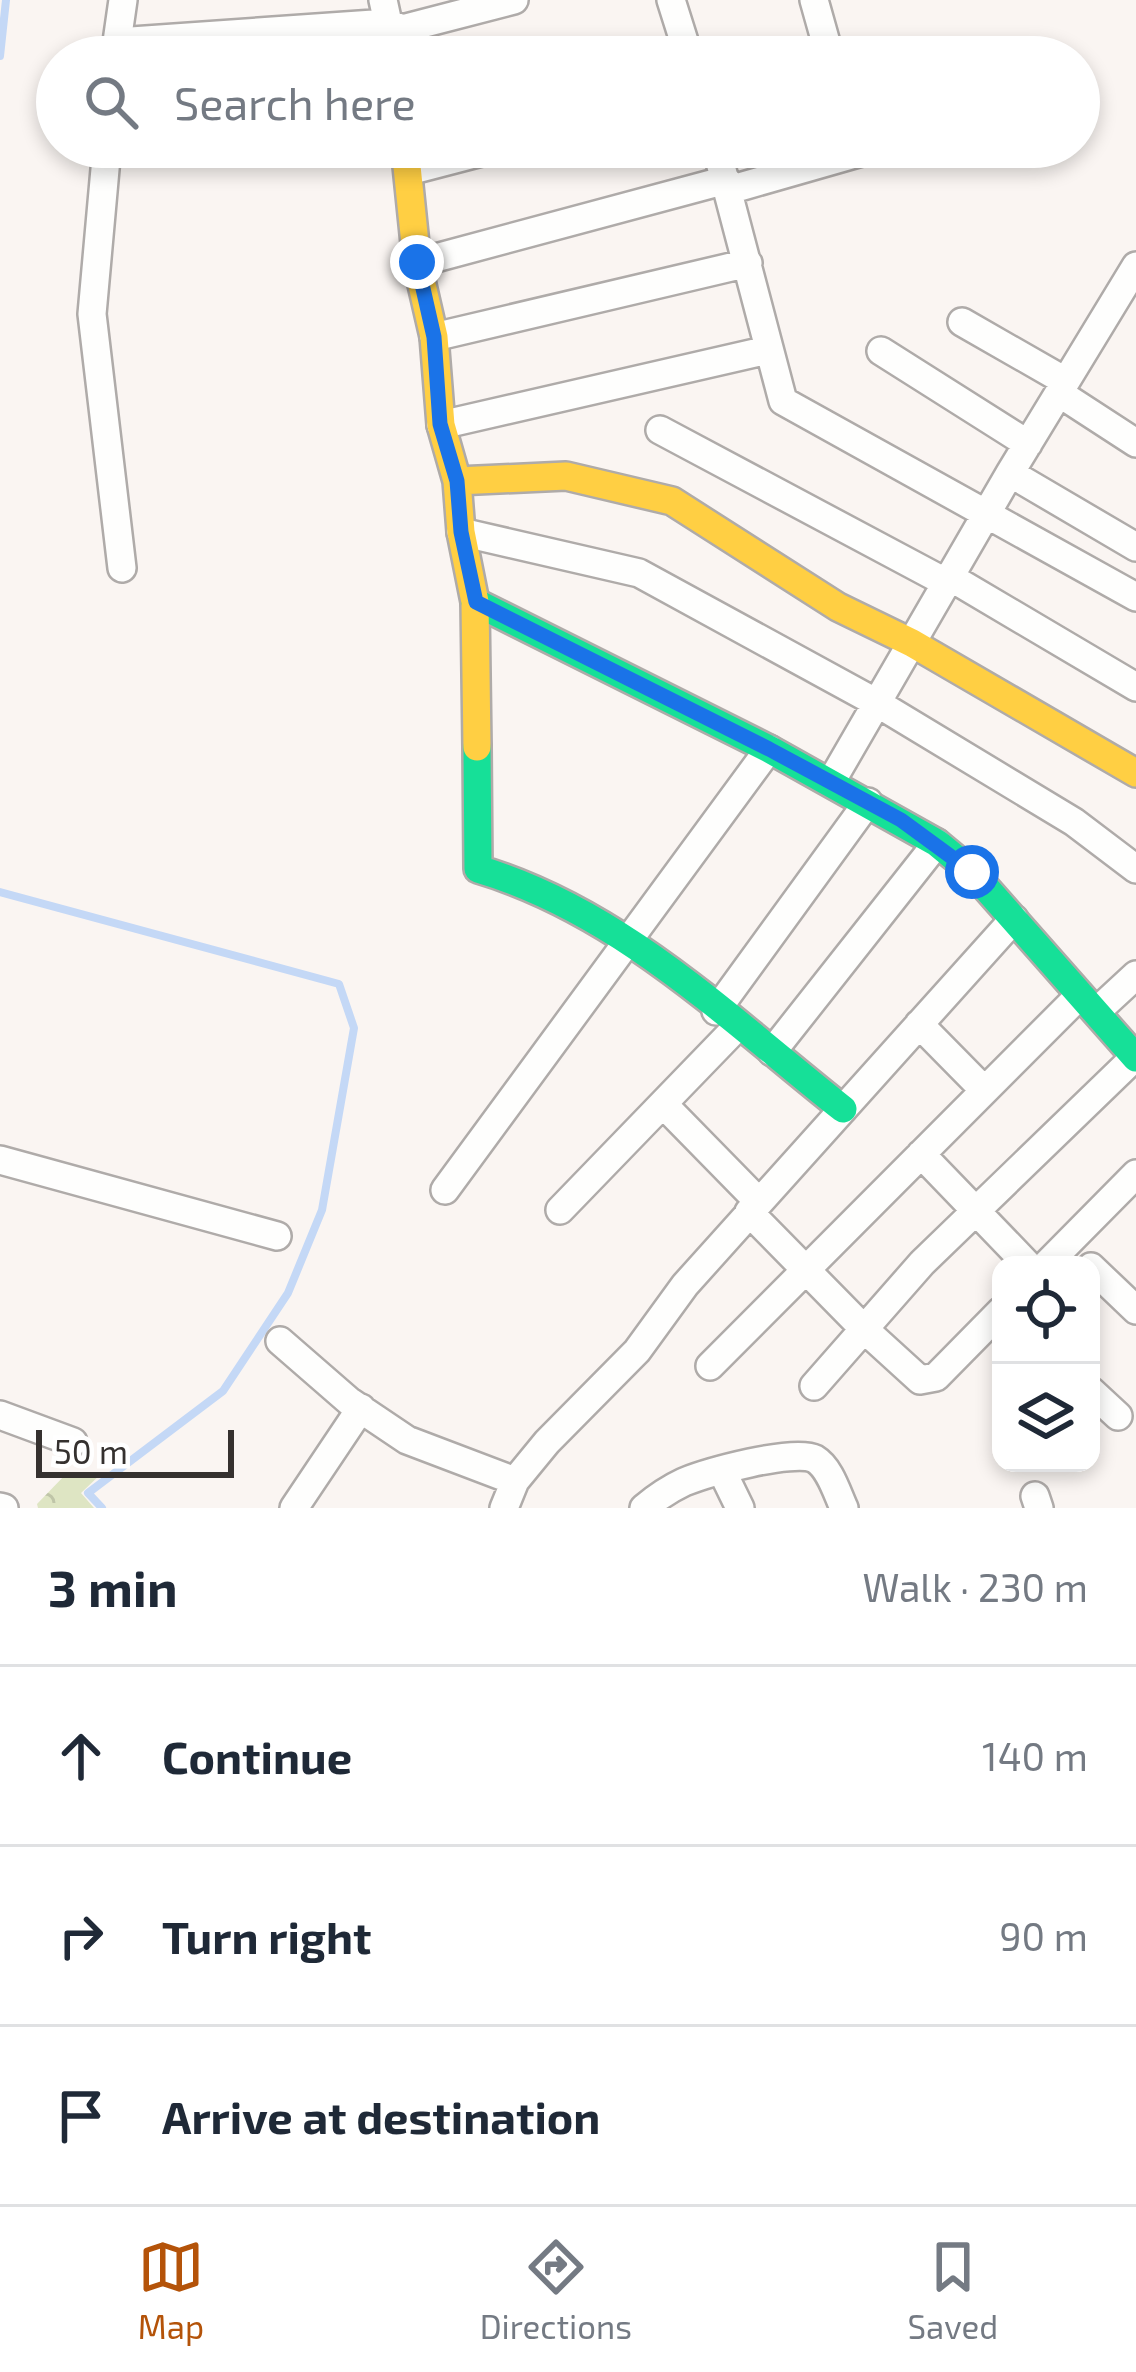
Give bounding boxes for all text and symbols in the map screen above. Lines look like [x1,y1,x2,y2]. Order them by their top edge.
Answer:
search box [36,36,1100,168]
icon: search [78,69,144,135]
text: Search here [174,75,416,129]
route end [390,235,444,289]
route start [945,845,999,899]
map controls [992,1256,1100,1472]
button: locate [992,1256,1100,1364]
button: layers [992,1364,1100,1472]
scale bar [36,1424,234,1477]
text: 50 m [54,1431,128,1471]
text: 3 min [48,1556,178,1617]
text: Walk · 230 m [862,1563,1088,1610]
icon: ahead [48,1723,114,1789]
text: Continue [162,1729,352,1783]
text: 140 m [982,1732,1088,1779]
icon: right [48,1903,114,1969]
text: Turn right [162,1909,371,1963]
text: 90 m [999,1912,1088,1959]
icon: arrive [48,2083,114,2149]
text: Arrive at destination [162,2089,600,2143]
tab: Map [138,2234,204,2346]
tab: Directions [480,2234,632,2346]
tab: Saved [908,2234,998,2346]

